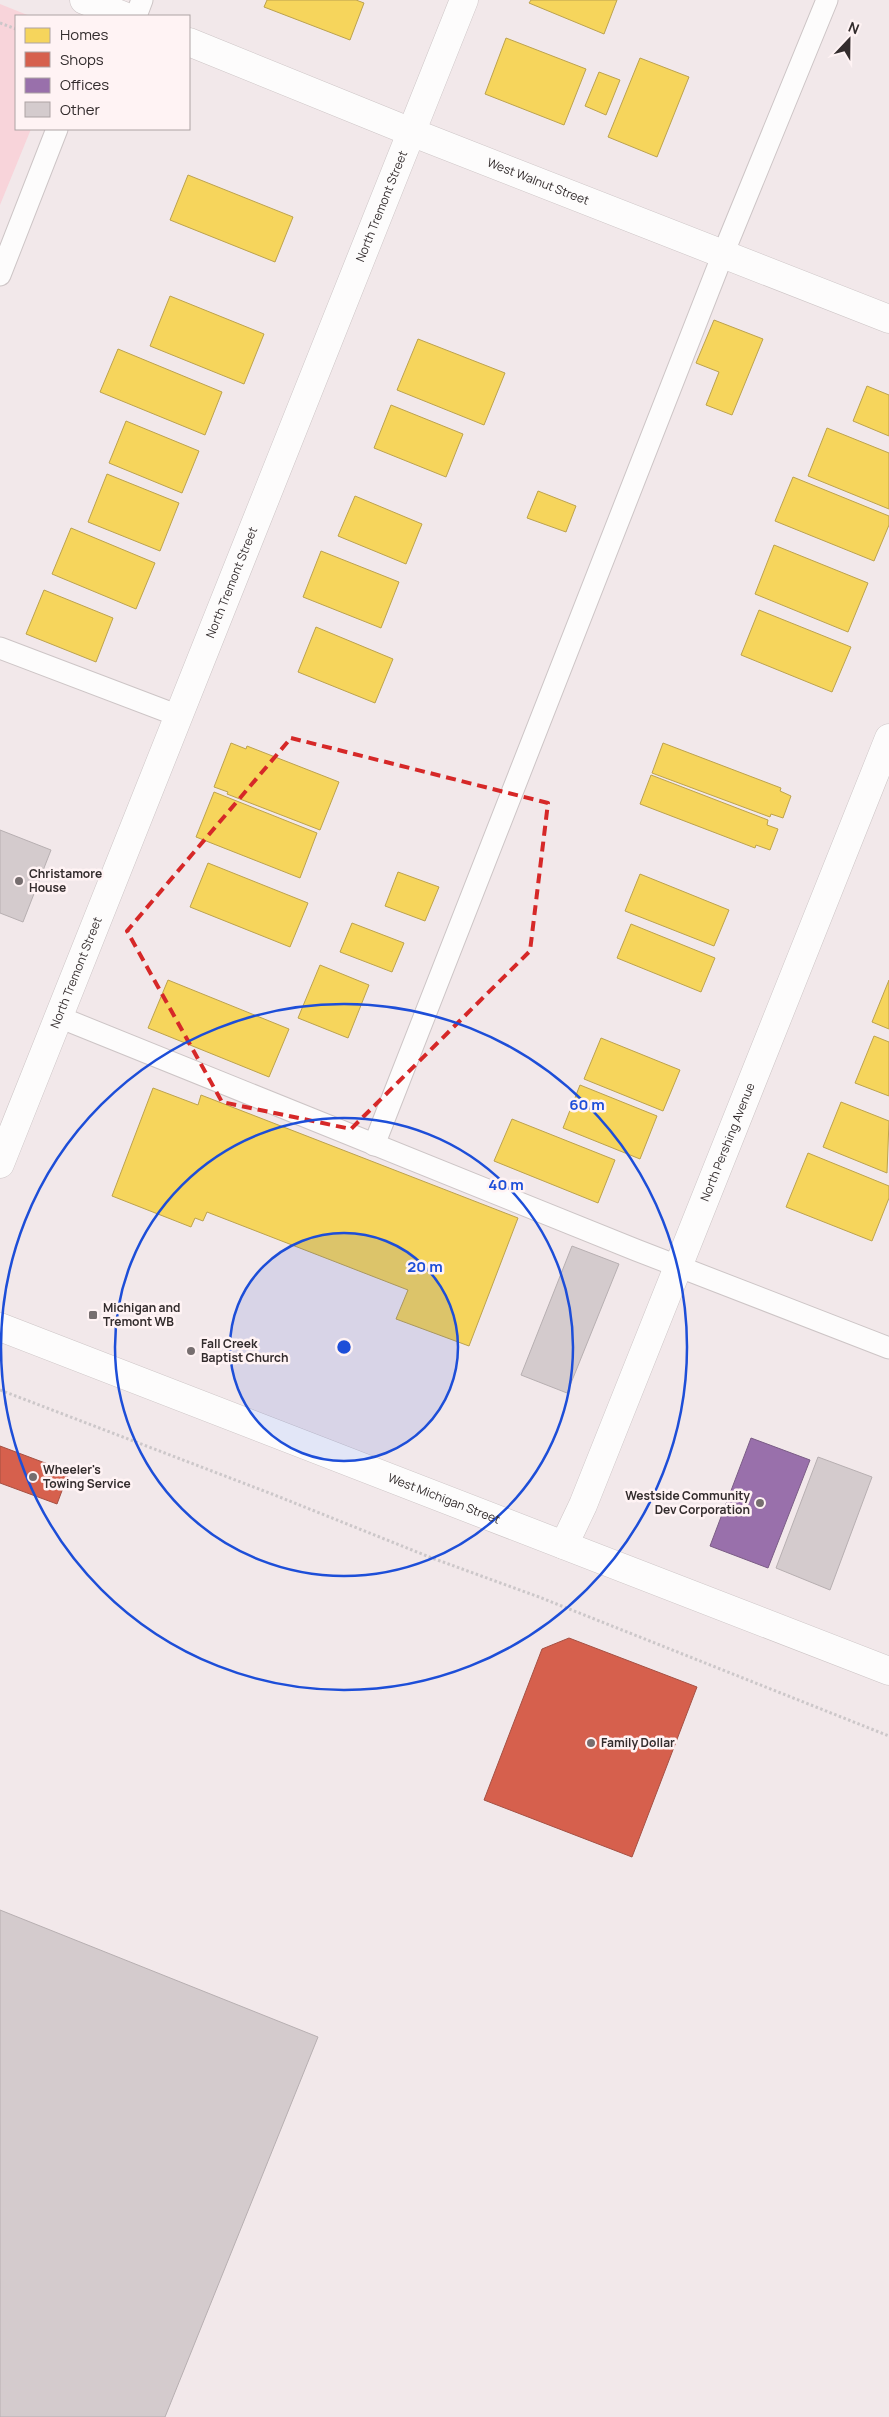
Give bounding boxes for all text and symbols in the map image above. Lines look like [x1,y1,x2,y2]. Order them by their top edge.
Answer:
legend [15,15,190,130]
north arrow [824,15,874,65]
text: N [846,17,862,38]
text: Homes [60,24,109,45]
text: Shops [60,49,104,70]
text: Offices [60,74,109,95]
text: Other [60,99,101,120]
street label: North Tremont Street [351,148,411,264]
street label: West Walnut Street [485,154,592,209]
street label: North Tremont Street [201,524,261,641]
place label: Christamore House [29,865,102,896]
marker: Christamore House [13,875,25,887]
street label: North Tremont Street [46,914,106,1031]
street label: North Pershing Avenue [696,1080,759,1204]
text: 60 m [569,1094,605,1115]
text: 40 m [488,1174,524,1195]
text: 20 m [407,1256,443,1277]
place label: Michigan and Tremont WB [103,1299,180,1330]
marker: Michigan and Tremont WB [87,1309,99,1321]
place label: Fall Creek Baptist Church [201,1335,289,1366]
centre of rings [335,1338,353,1356]
marker: Fall Creek Baptist Church [185,1345,197,1357]
place label: Wheeler's Towing Service [43,1461,131,1492]
street label: West Michigan Street [385,1469,503,1528]
marker: Wheeler's Towing Service [27,1471,39,1483]
place label: Westside Community Dev Corporation [625,1487,750,1518]
marker: Westside Community Dev Corporation [754,1497,766,1509]
place label: Family Dollar [601,1734,675,1751]
marker: Family Dollar [585,1737,597,1749]

